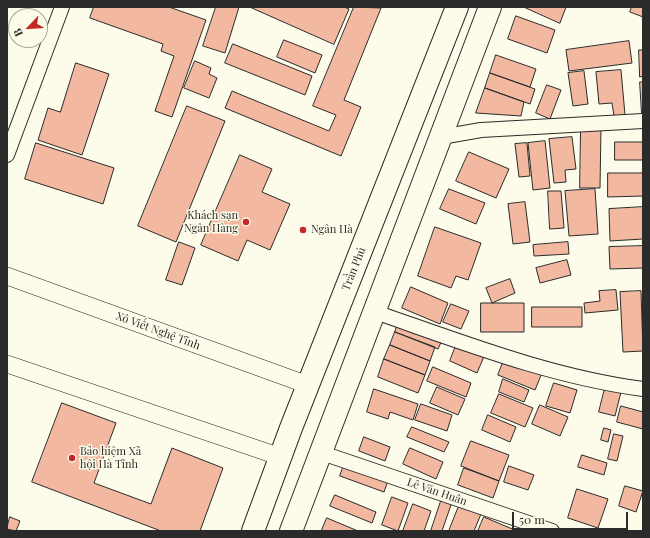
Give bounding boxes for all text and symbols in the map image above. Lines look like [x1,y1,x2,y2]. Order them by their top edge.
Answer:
north arrow [8,8,48,48]
text: B [9,26,26,39]
place label: Khách sạn Ngân Hàng [184,209,238,235]
marker: Khách sạn Ngân Hàng [241,217,251,227]
place label: Ngân Hà [311,223,353,237]
marker: Ngân Hà [298,225,308,235]
street label: Trần Phú [339,245,369,293]
street label: Xô Viết Nghệ Tĩnh [114,310,202,352]
place label: Bảo hiệm Xã hội Hà Tĩnh [80,445,141,471]
marker: Bảo hiệm Xã hội Hà Tĩnh [67,453,77,463]
street label: Lê Văn Huân [405,476,469,508]
scale bar [514,504,630,530]
text: 50 m [519,511,545,527]

